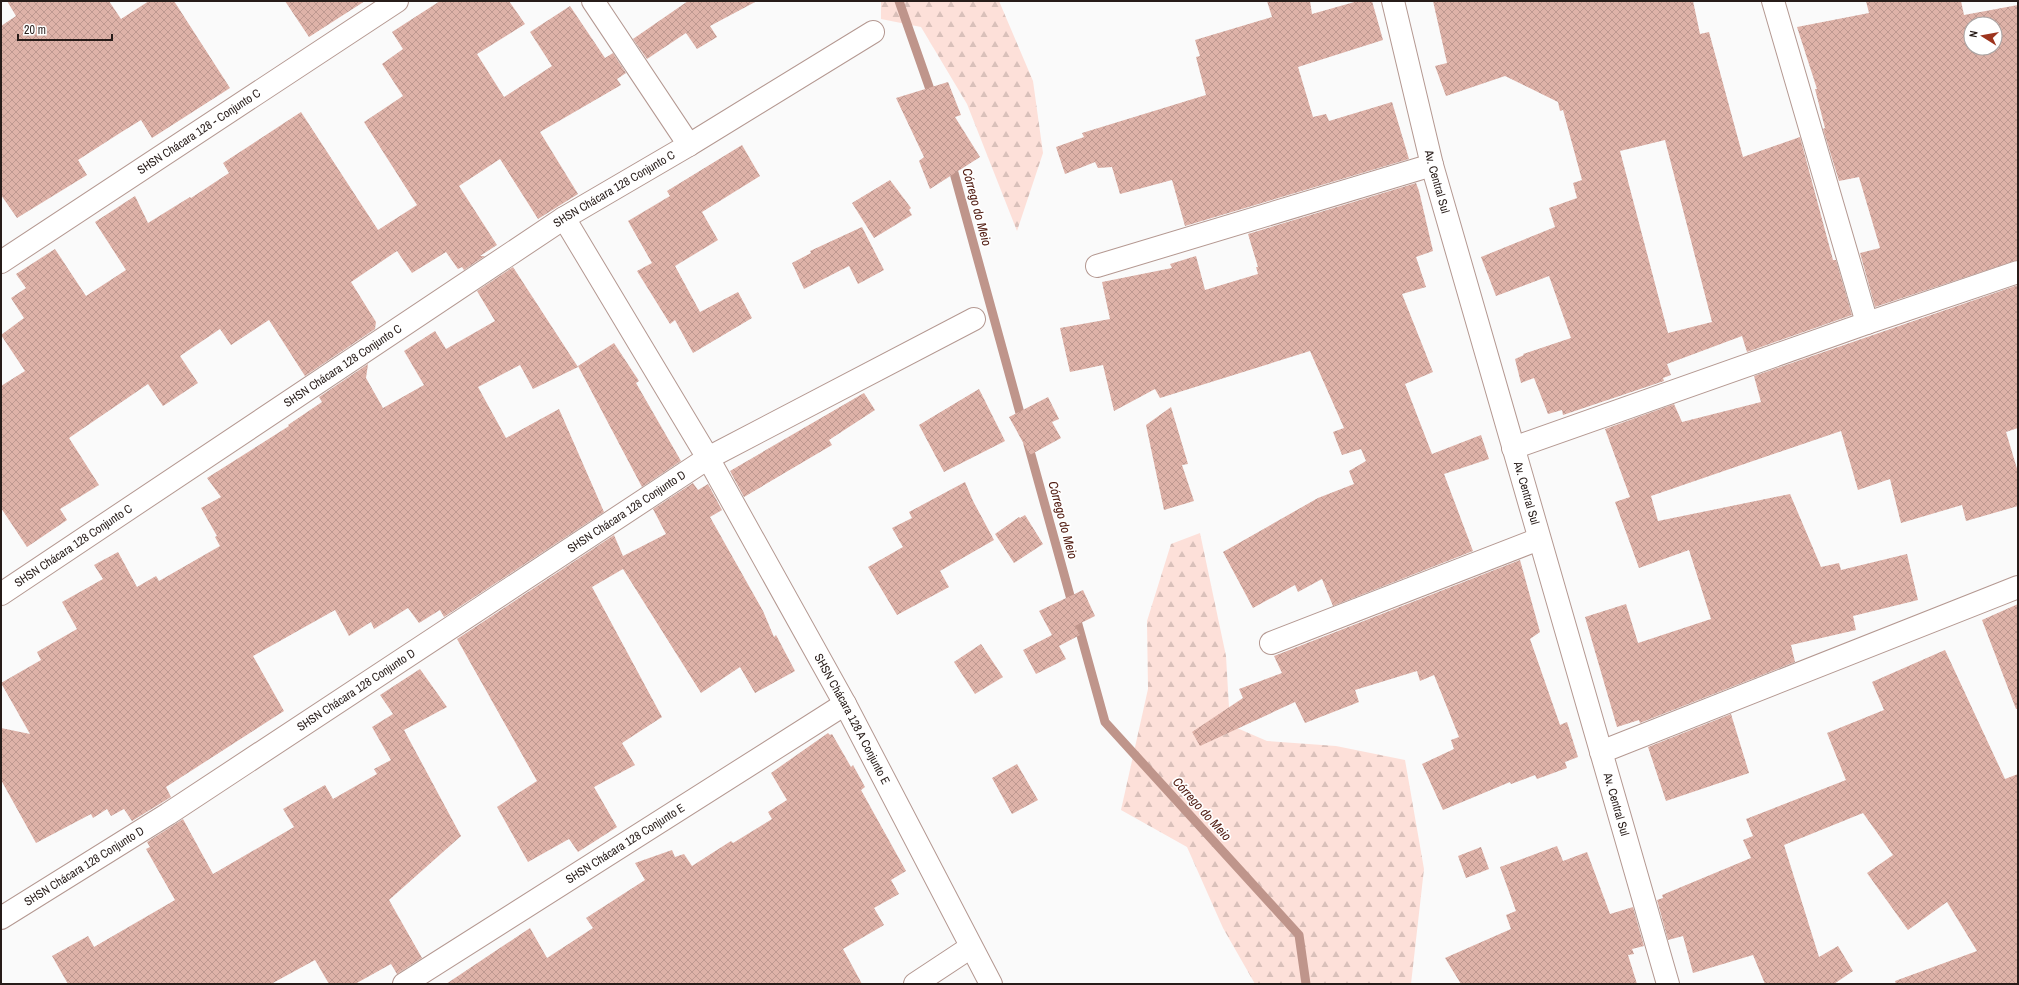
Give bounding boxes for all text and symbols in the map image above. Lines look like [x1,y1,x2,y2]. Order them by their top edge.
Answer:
scale bar [18,16,112,42]
north arrow [1963,16,2003,56]
text: 20 m [24,22,46,38]
text: N [1966,30,1981,39]
street label: SHSN Chácara 128 - Conjunto C [134,85,264,178]
street label: SHSN Chácara 128 Conjunto C [550,147,678,231]
street label: Av. Central Sul [1421,148,1453,215]
water label: Córrego do Meio [958,166,996,248]
street label: SHSN Chácara 128 Conjunto C [281,321,405,411]
street label: Av. Central Sul [1510,459,1543,526]
street label: SHSN Chácara 128 Conjunto D [564,467,689,557]
water label: Córrego do Meio [1044,479,1082,561]
street label: SHSN Chácara 128 Conjunto C [11,501,135,591]
street label: SHSN Chácara 128 Conjunto D [294,645,418,735]
street label: SHSN Chácara 128 A Conjunto E [810,651,894,787]
street label: Av. Central Sul [1599,770,1633,838]
water label: Córrego do Meio [1169,774,1235,844]
street label: SHSN Chácara 128 Conjunto E [563,800,688,887]
street label: SHSN Chácara 128 Conjunto D [21,823,147,910]

